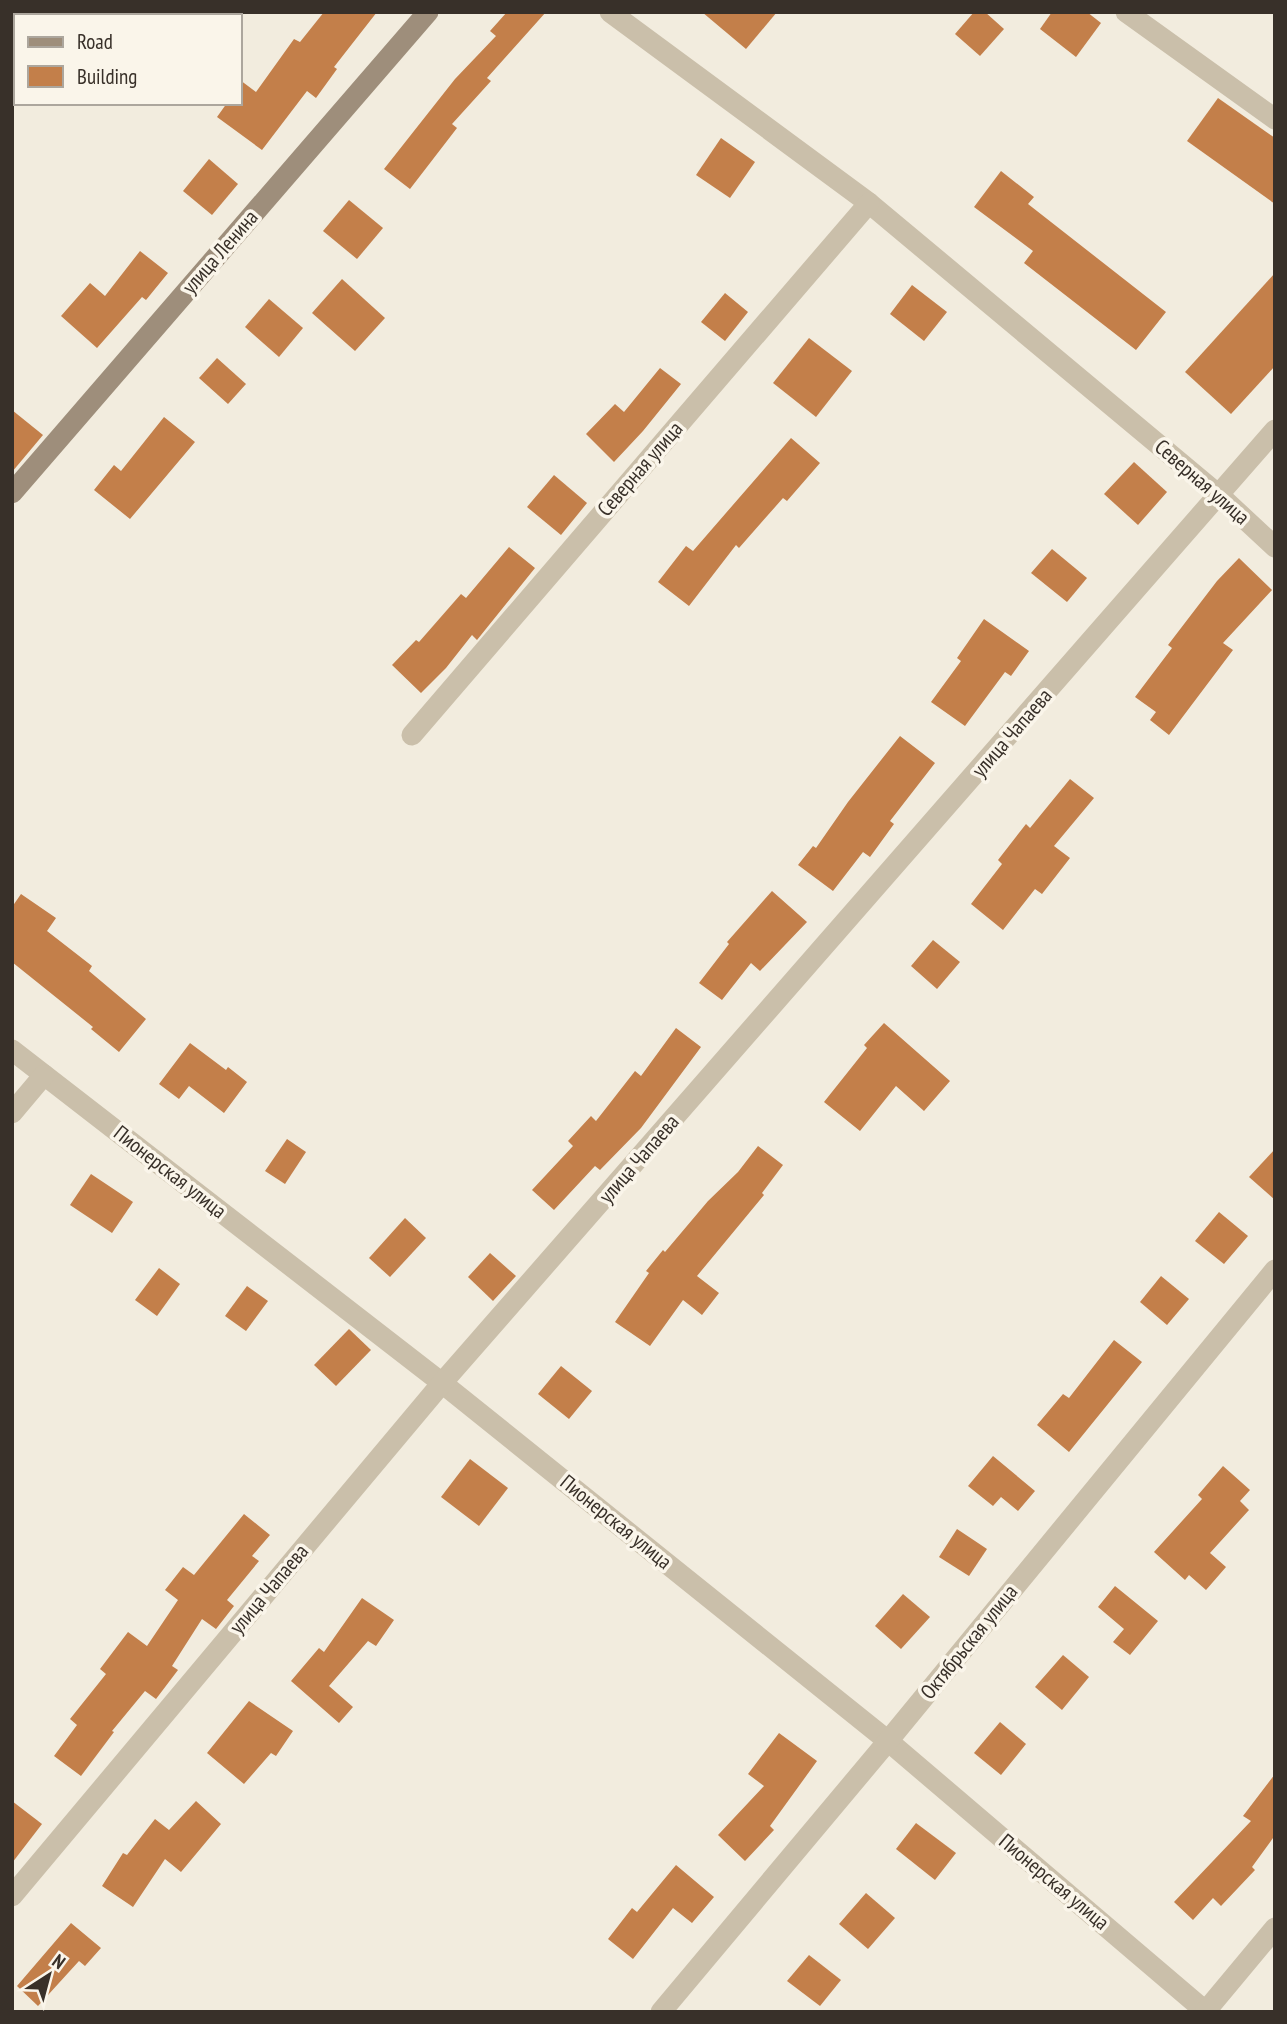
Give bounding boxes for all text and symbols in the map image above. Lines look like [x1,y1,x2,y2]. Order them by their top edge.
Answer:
legend [14,14,242,105]
text: Road [77,28,113,55]
text: Building [77,63,137,90]
street label: улица Ленина [176,204,263,299]
street label: Северная улица [591,416,688,522]
street label: Северная улица [1149,433,1255,530]
street label: улица Чапаева [966,683,1058,783]
street label: улица Чапаева [593,1109,685,1209]
street label: Пионерская улица [108,1119,232,1224]
street label: Пионерская улица [555,1468,678,1575]
street label: улица Чапаева [223,1538,314,1639]
street label: Октябрьская улица [914,1579,1023,1705]
street label: Пионерская улица [994,1828,1115,1936]
north arrow [14,1940,84,2010]
text: N [48,1949,70,1974]

